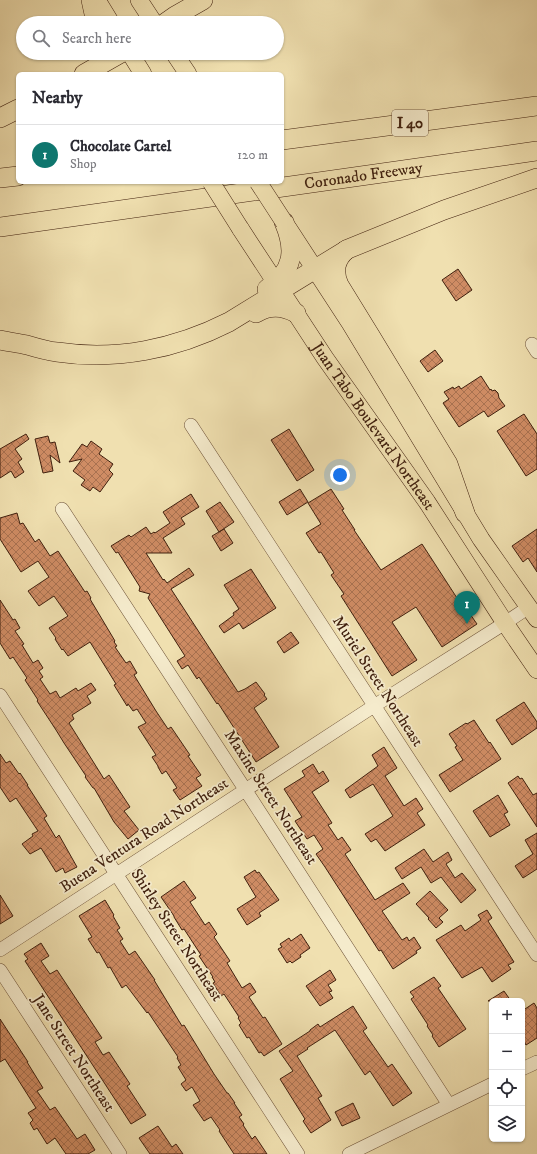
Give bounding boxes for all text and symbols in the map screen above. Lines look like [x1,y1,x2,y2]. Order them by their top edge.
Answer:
search box [16,16,284,60]
icon: search [30,27,52,49]
text: Search here [62,29,131,48]
text: Nearby [32,87,82,109]
road number: I 40 [392,110,428,136]
text: Chocolate Cartel [70,137,171,156]
text: 1 [43,147,47,163]
text: 120 m [237,147,268,163]
text: Shop [70,156,96,172]
street label: Coronado Freeway [303,157,424,194]
street label: Juan Tabo Boulevard Northeast [306,337,440,514]
your location [330,465,350,485]
pin: 1 [454,591,480,624]
street label: Muriel Street Northeast [328,612,428,750]
street label: Maxine Street Northeast [220,726,322,868]
street label: Buena Ventura Road Northeast [56,773,232,897]
street label: Shirley Street Northeast [127,865,227,1005]
street label: Jane Street Northeast [27,989,120,1116]
map controls [489,998,525,1142]
button: + [489,998,525,1034]
button: − [489,1034,525,1070]
button: locate [489,1070,525,1106]
button: layers [489,1106,525,1142]

